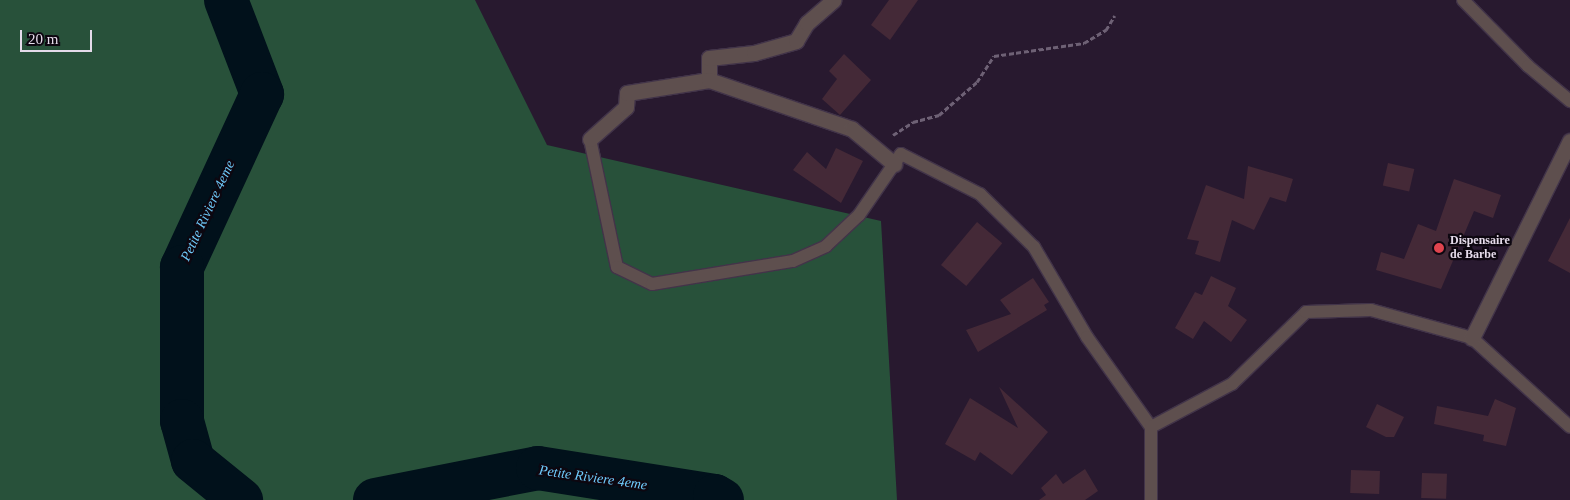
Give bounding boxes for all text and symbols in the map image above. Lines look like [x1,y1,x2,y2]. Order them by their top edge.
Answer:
scale bar [22,20,95,52]
text: 20 m [28,31,58,47]
water label: Petite Riviere 4eme [177,158,239,264]
place label: Dispensaire de Barbe [1450,234,1510,262]
marker: Dispensaire de Barbe [1432,241,1446,255]
water label: Petite Riviere 4eme [538,462,648,494]

